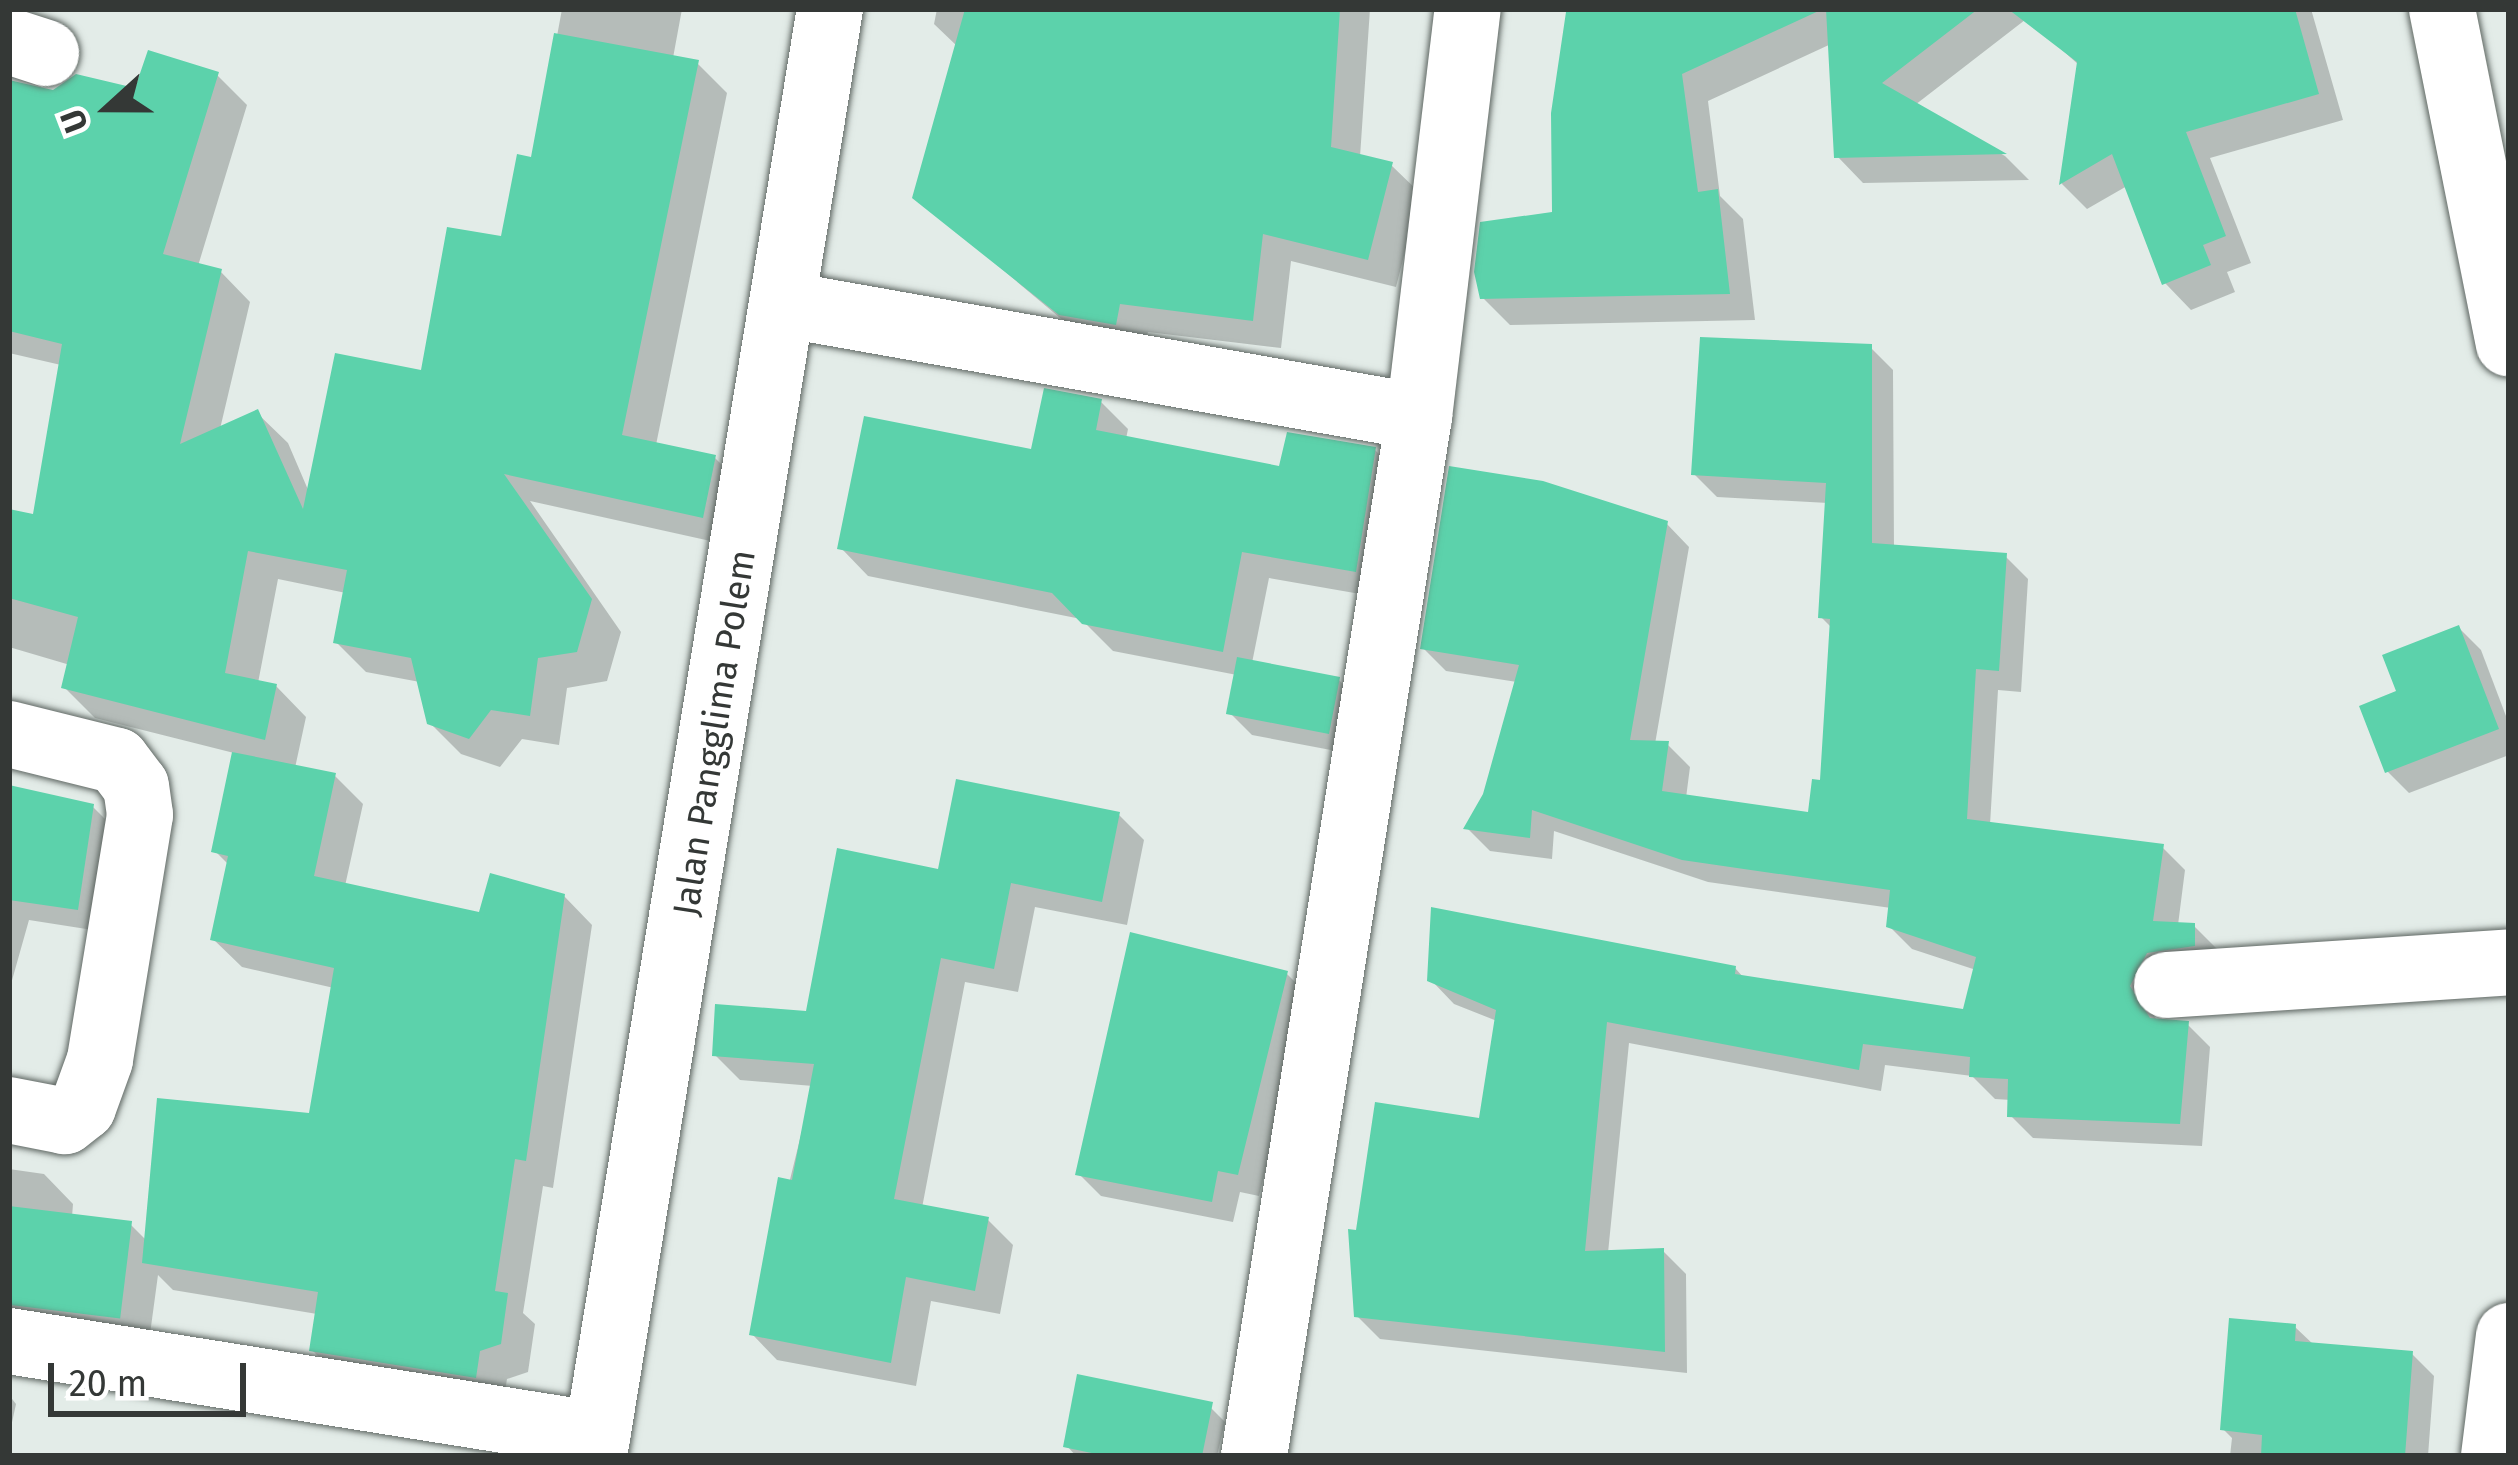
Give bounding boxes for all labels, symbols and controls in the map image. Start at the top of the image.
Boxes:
north arrow [48,48,168,168]
text: U [52,104,97,138]
street label: Jalan Pangglima Polem [665,547,765,919]
scale bar [54,1339,252,1413]
text: 20 m [69,1362,147,1406]

